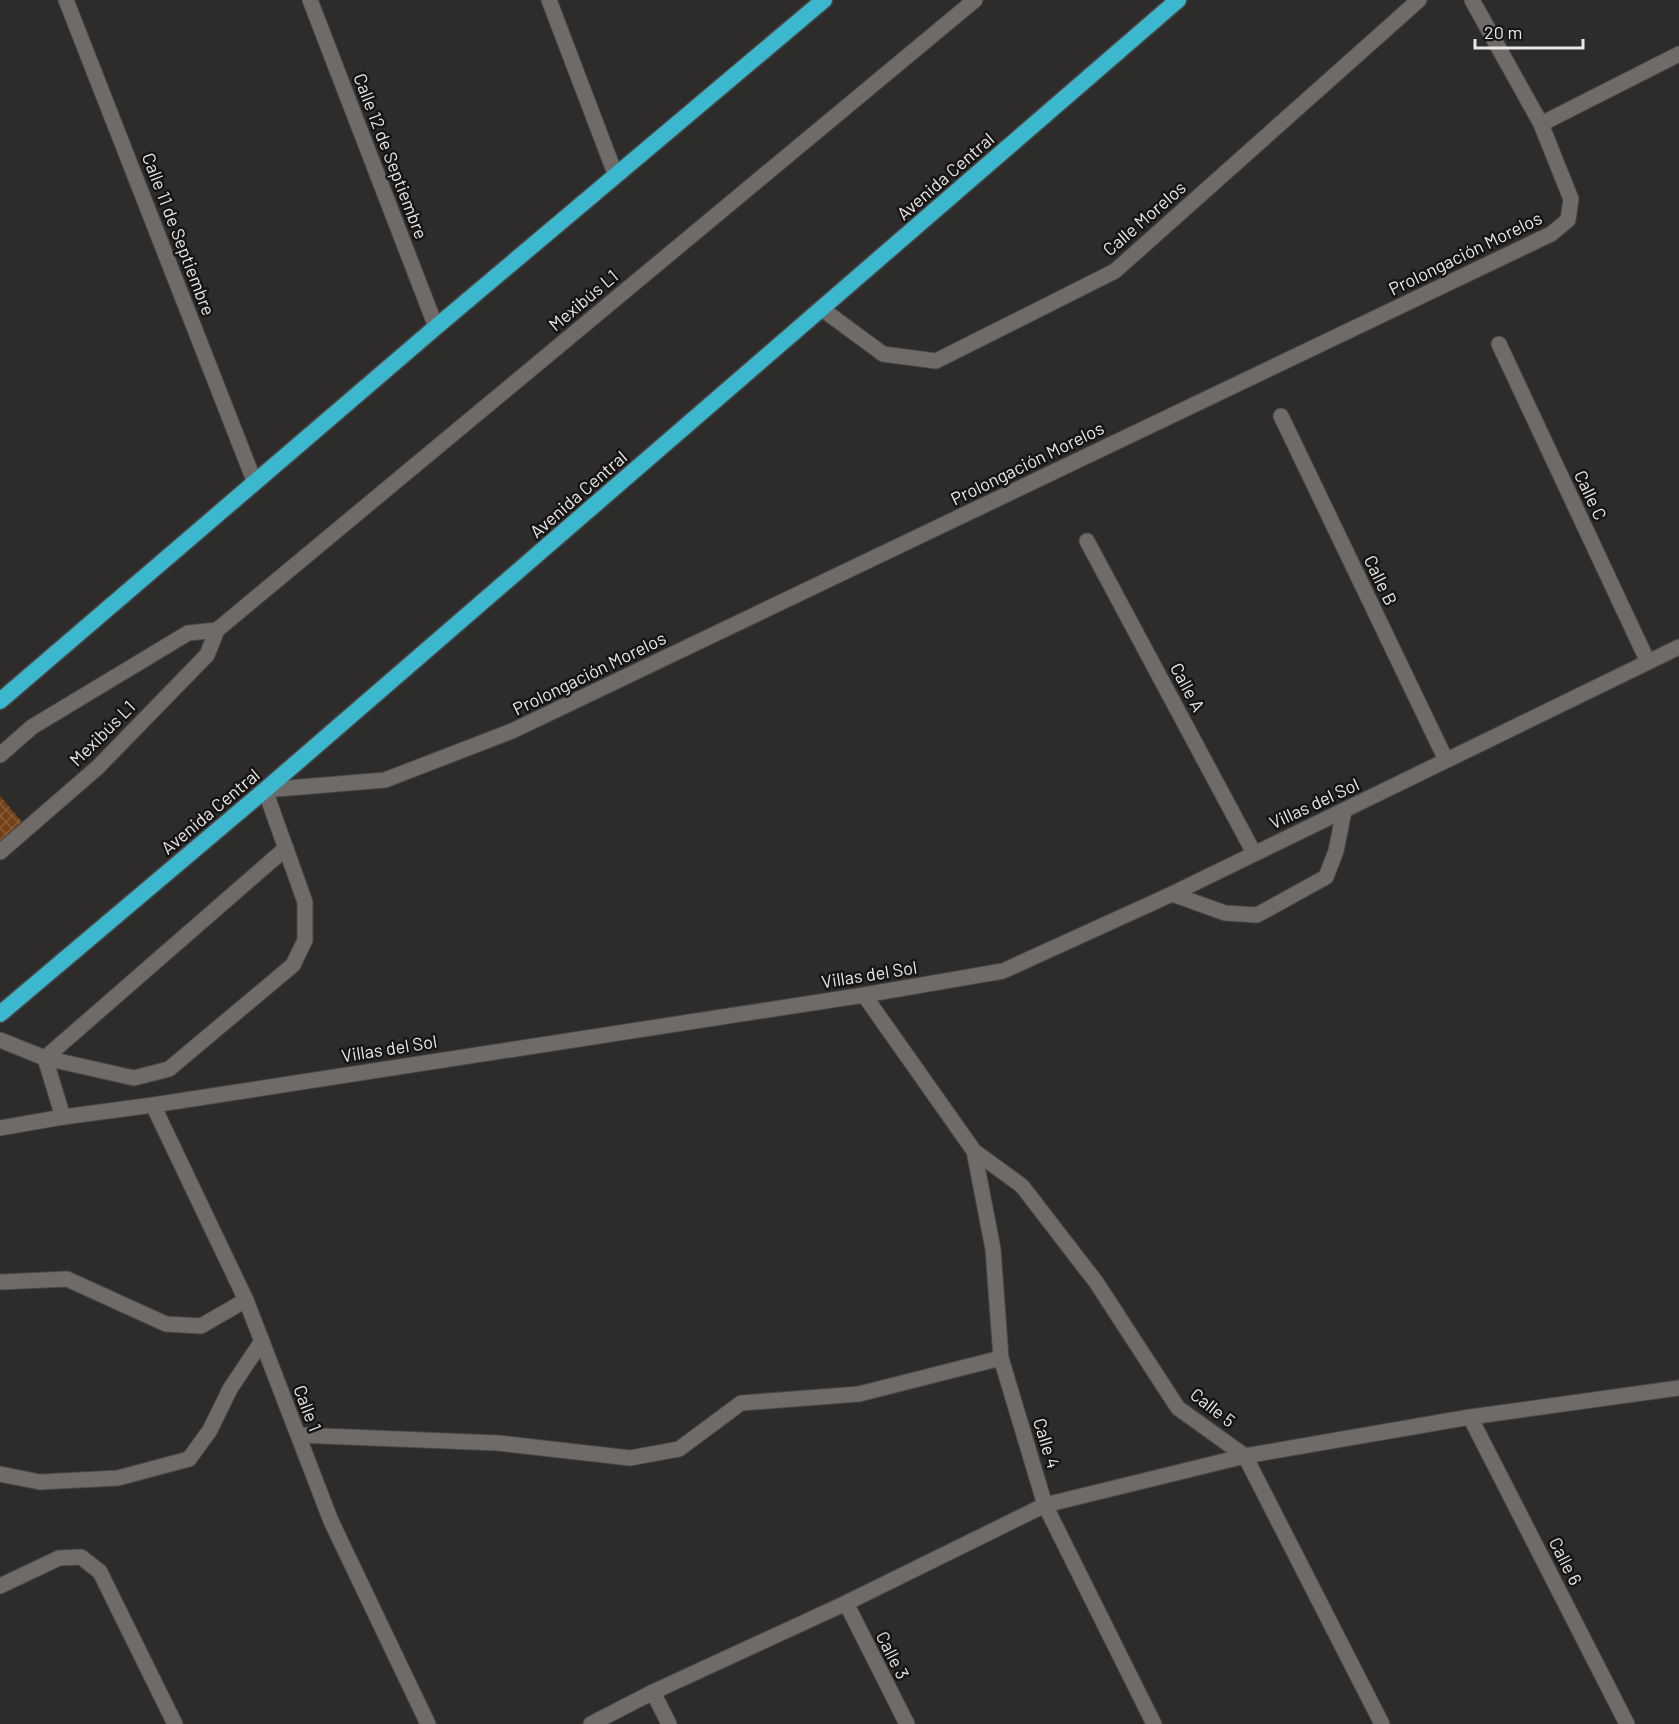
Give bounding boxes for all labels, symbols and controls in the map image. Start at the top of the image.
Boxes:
scale bar [1475,12,1583,50]
text: 20 m [1484,21,1522,43]
street label: Calle 12 de Septiembre [349,70,433,242]
street label: Avenida Central [892,128,998,224]
street label: Calle 11 de Septiembre [138,150,220,318]
street label: Calle Morelos [1098,176,1190,260]
street label: Prolongación Morelos [1385,206,1545,300]
street label: Mexibús L1 [544,265,622,335]
street label: Prolongación Morelos [947,416,1107,510]
street label: Avenida Central [525,446,631,542]
street label: Calle C [1570,467,1612,523]
street label: Calle B [1360,551,1402,609]
street label: Prolongación Morelos [509,626,669,720]
street label: Calle A [1166,659,1210,715]
street label: Mexibús L1 [65,696,139,770]
street label: Avenida Central [156,763,264,859]
street label: Villas del Sol [1266,773,1362,833]
street label: Villas del Sol [820,956,918,992]
street label: Villas del Sol [340,1030,438,1066]
street label: Calle 1 [289,1382,327,1434]
street label: Calle 5 [1186,1383,1240,1431]
street label: Calle 4 [1029,1415,1065,1471]
street label: Calle 6 [1545,1533,1587,1589]
street label: Calle 3 [872,1627,914,1683]

